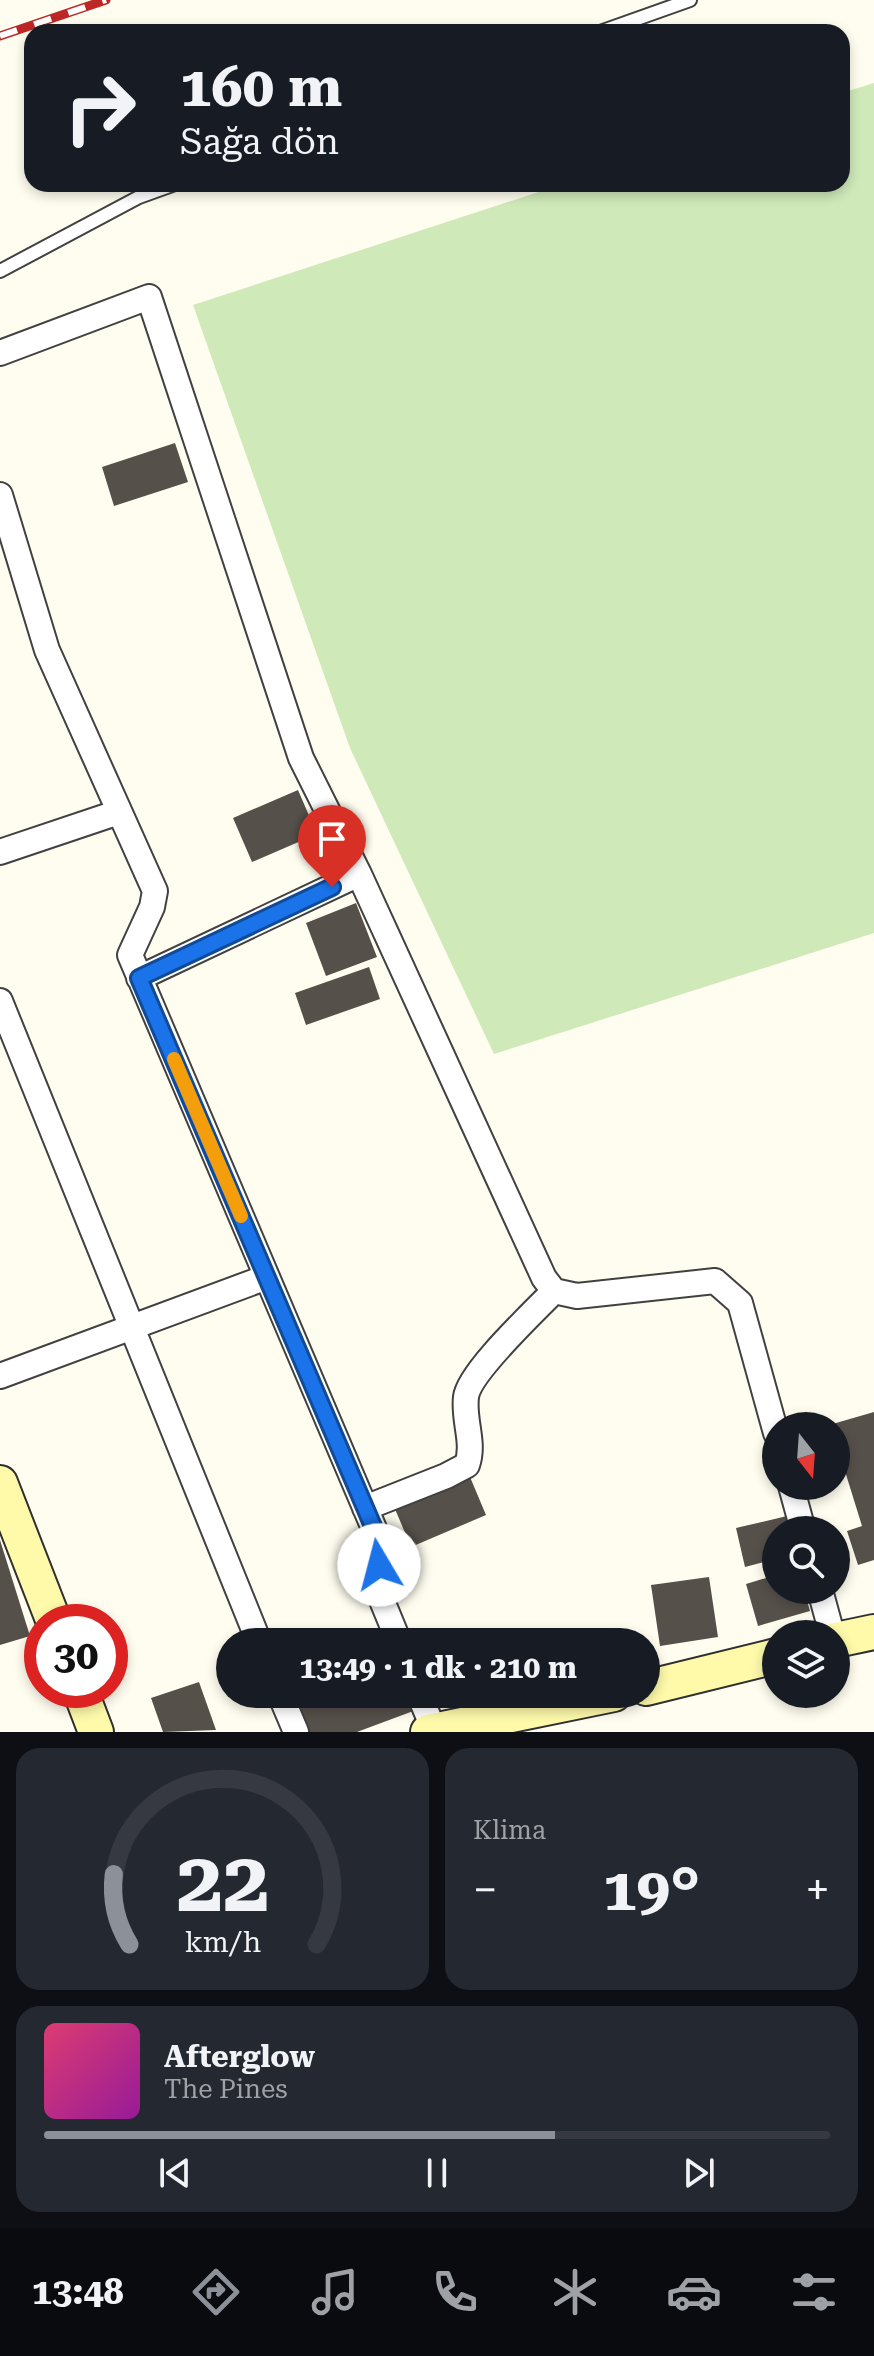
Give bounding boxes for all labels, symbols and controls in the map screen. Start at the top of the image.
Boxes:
text: 160 m [180,54,342,120]
icon: right [48,56,152,160]
text: Sağa dön [180,121,339,163]
pin [298,805,366,887]
icon: arrive [310,817,354,861]
north arrow [762,1412,850,1500]
map controls [762,1412,850,1708]
button: search [762,1516,850,1604]
position arrow [337,1523,421,1607]
speed limit sign: 30 [24,1604,128,1708]
button: layers [762,1620,850,1708]
text: 13:49 · 1 dk · 210 m [299,1650,577,1685]
text: Klima [473,1815,546,1845]
text: 22 [176,1834,269,1931]
text: 19° [603,1854,700,1925]
text: − [473,1864,498,1916]
text: + [805,1864,830,1916]
text: km/h [184,1925,261,1959]
text: Afterglow [164,2039,315,2074]
text: The Pines [164,2074,288,2104]
icon: previous [153,2151,197,2195]
icon: pause [415,2151,459,2195]
icon: next [677,2151,721,2195]
icon: directions [188,2264,244,2320]
icon: music [307,2264,363,2320]
icon: phone [427,2264,483,2320]
icon: climate [547,2264,603,2320]
icon: car [666,2264,722,2320]
icon: filters [786,2264,842,2320]
text: 13:48 [32,2271,124,2313]

